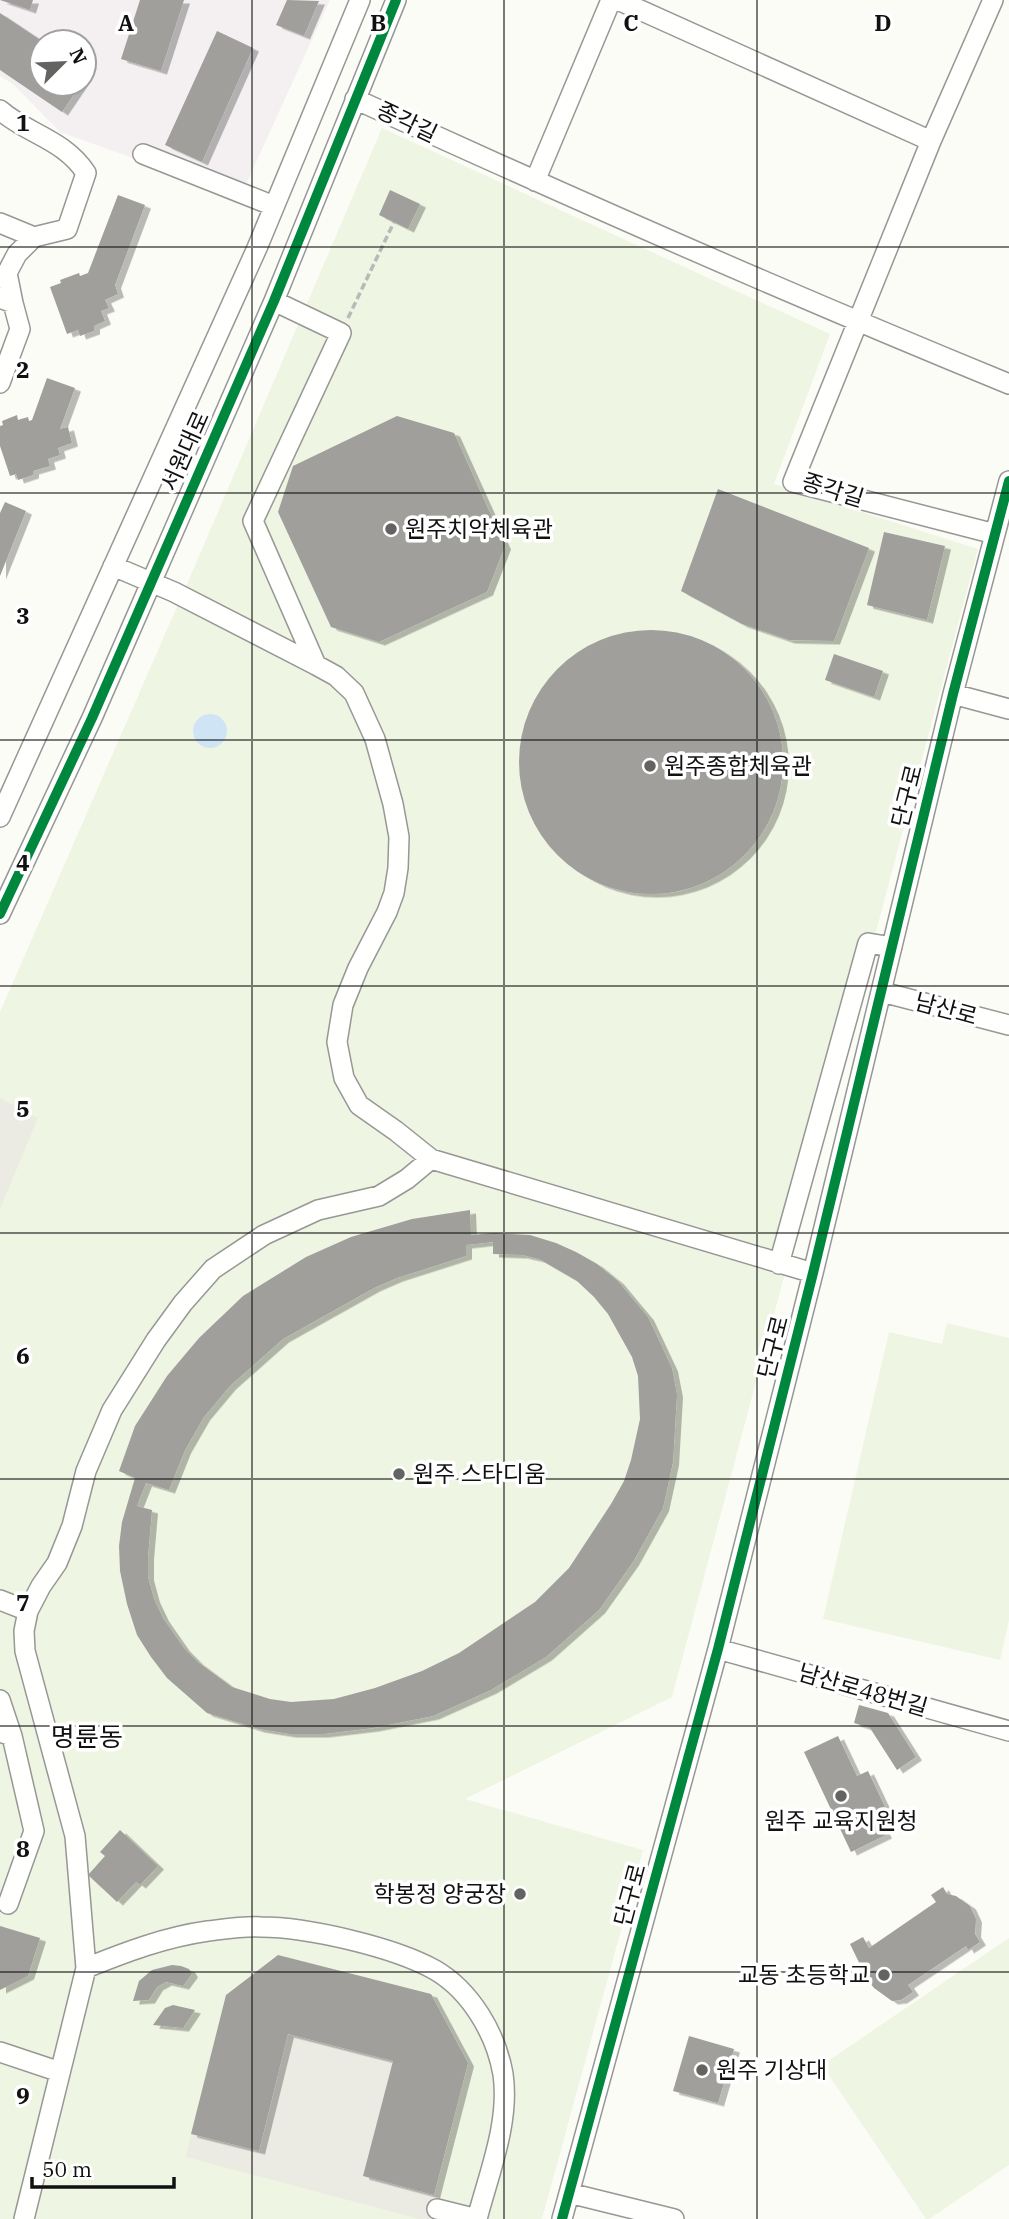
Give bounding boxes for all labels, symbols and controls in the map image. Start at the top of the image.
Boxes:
text: A [118,7,134,37]
text: B [370,7,386,37]
text: C [623,7,639,37]
text: D [874,7,892,37]
north arrow [28,28,98,98]
text: N [65,44,93,68]
street label: 종각길 [372,94,443,148]
text: 1 [16,107,30,137]
text: 2 [16,354,30,384]
street label: 서원대로 [153,406,215,495]
street label: 종각길 [799,465,868,513]
place label: 원주치악체육관 [405,513,553,543]
marker: 원주치악체육관 [383,521,399,537]
text: 3 [16,600,30,630]
place label: 원주종합체육관 [664,750,812,780]
marker: 원주종합체육관 [642,758,658,774]
street label: 단구로 [884,761,928,830]
text: 4 [16,847,30,877]
street label: 남산로 [912,985,981,1031]
text: 5 [16,1093,30,1123]
street label: 단구로 [750,1312,794,1381]
text: 6 [16,1340,30,1370]
place label: 원주 스타디움 [413,1458,545,1488]
marker: 원주 스타디움 [391,1466,407,1482]
text: 7 [16,1587,30,1617]
street label: 남산로48번길 [795,1656,932,1722]
district label: 명륜동 [51,1719,123,1753]
marker: 원주 교육지원청 [833,1788,849,1804]
place label: 원주 교육지원청 [764,1805,918,1835]
text: 8 [16,1833,30,1863]
street label: 단구로 [606,1860,652,1929]
place label: 학봉정 양궁장 [374,1878,506,1908]
marker: 학봉정 양궁장 [512,1886,528,1902]
place label: 교동 초등학교 [738,1959,870,1989]
marker: 교동 초등학교 [876,1967,892,1983]
place label: 원주 기상대 [716,2054,827,2084]
marker: 원주 기상대 [694,2062,710,2078]
text: 9 [16,2080,30,2110]
scale bar [32,2146,173,2190]
text: 50 m [42,2155,92,2183]

